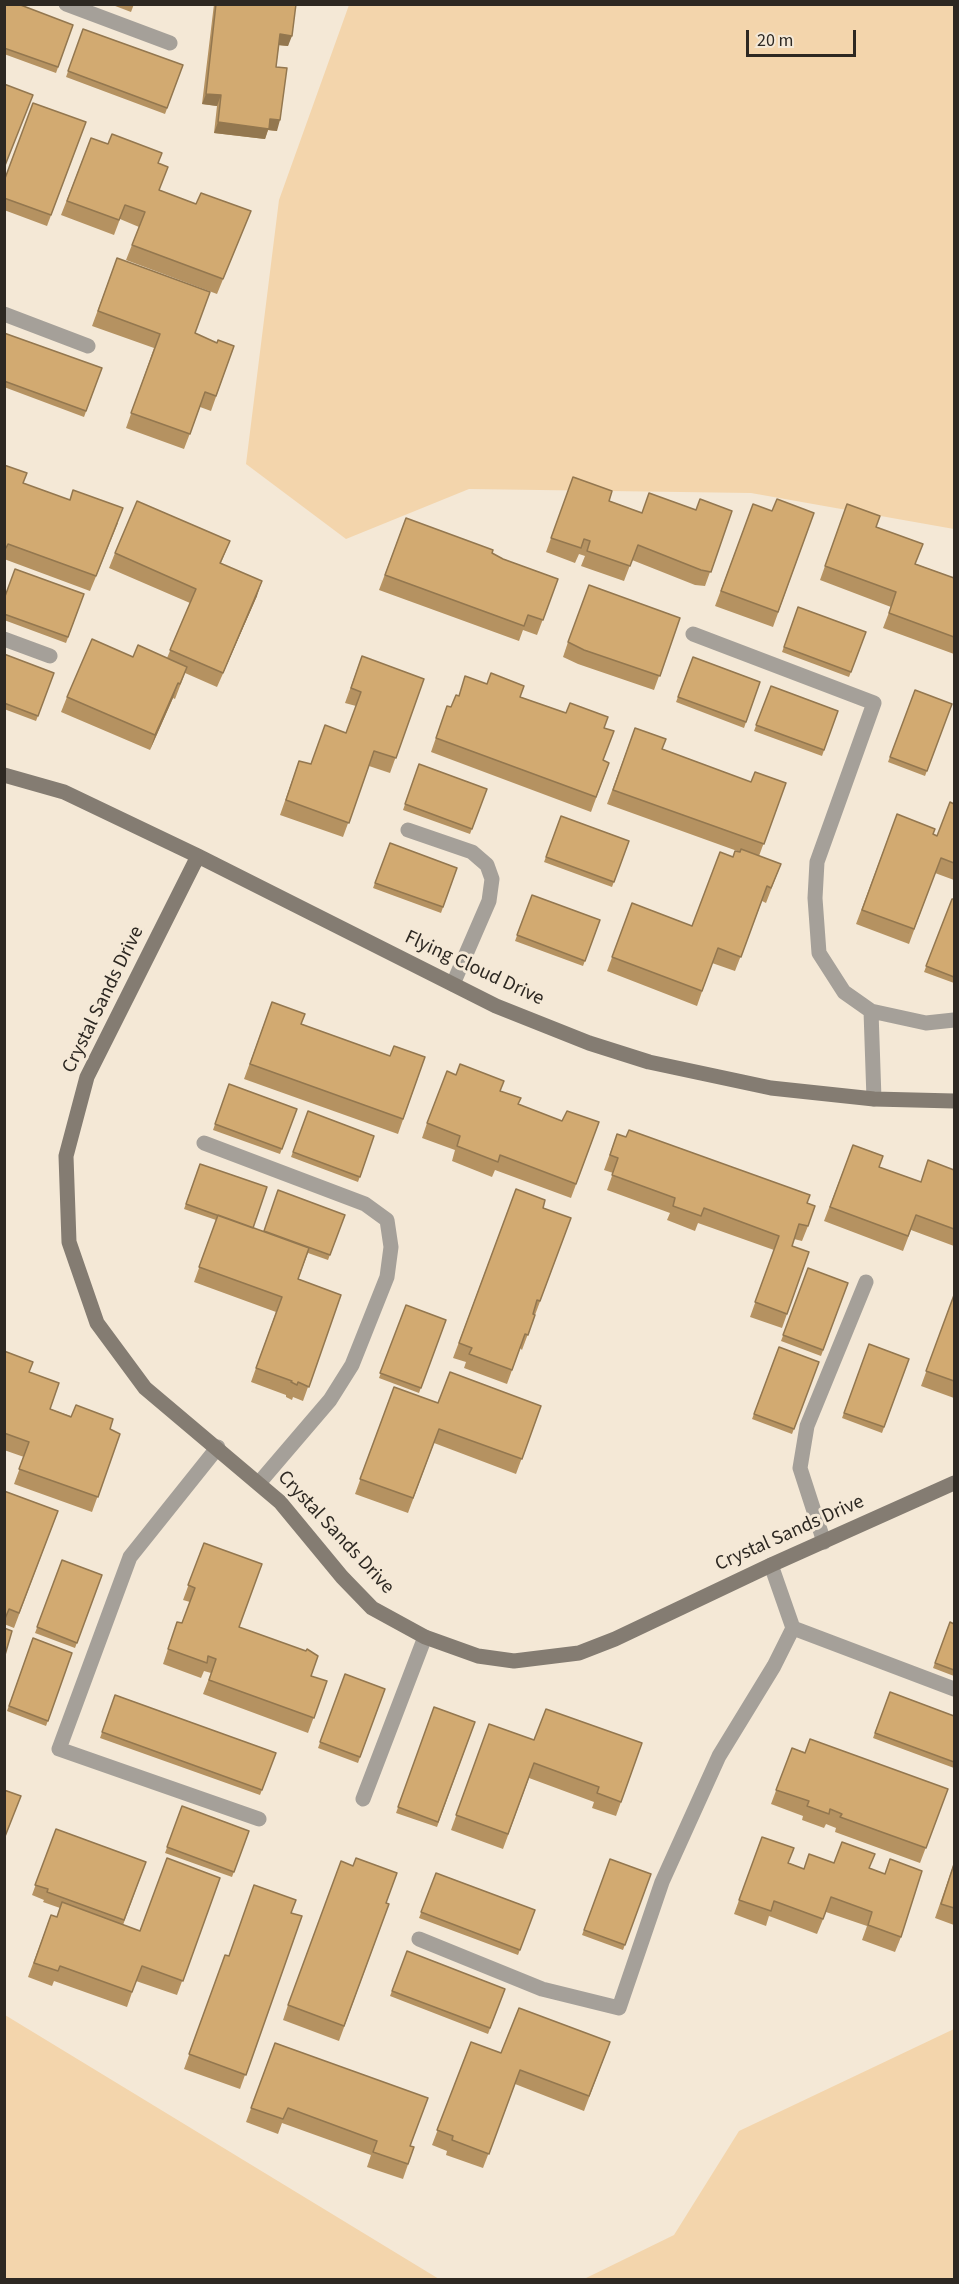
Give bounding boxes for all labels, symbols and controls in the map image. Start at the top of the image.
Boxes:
scale bar [749,18,858,56]
text: 20 m [757,28,793,53]
street label: Crystal Sands Drive [58,923,150,1077]
street label: Flying Cloud Drive [401,926,547,1012]
street label: Crystal Sands Drive [272,1466,398,1600]
street label: Crystal Sands Drive [712,1490,868,1578]

